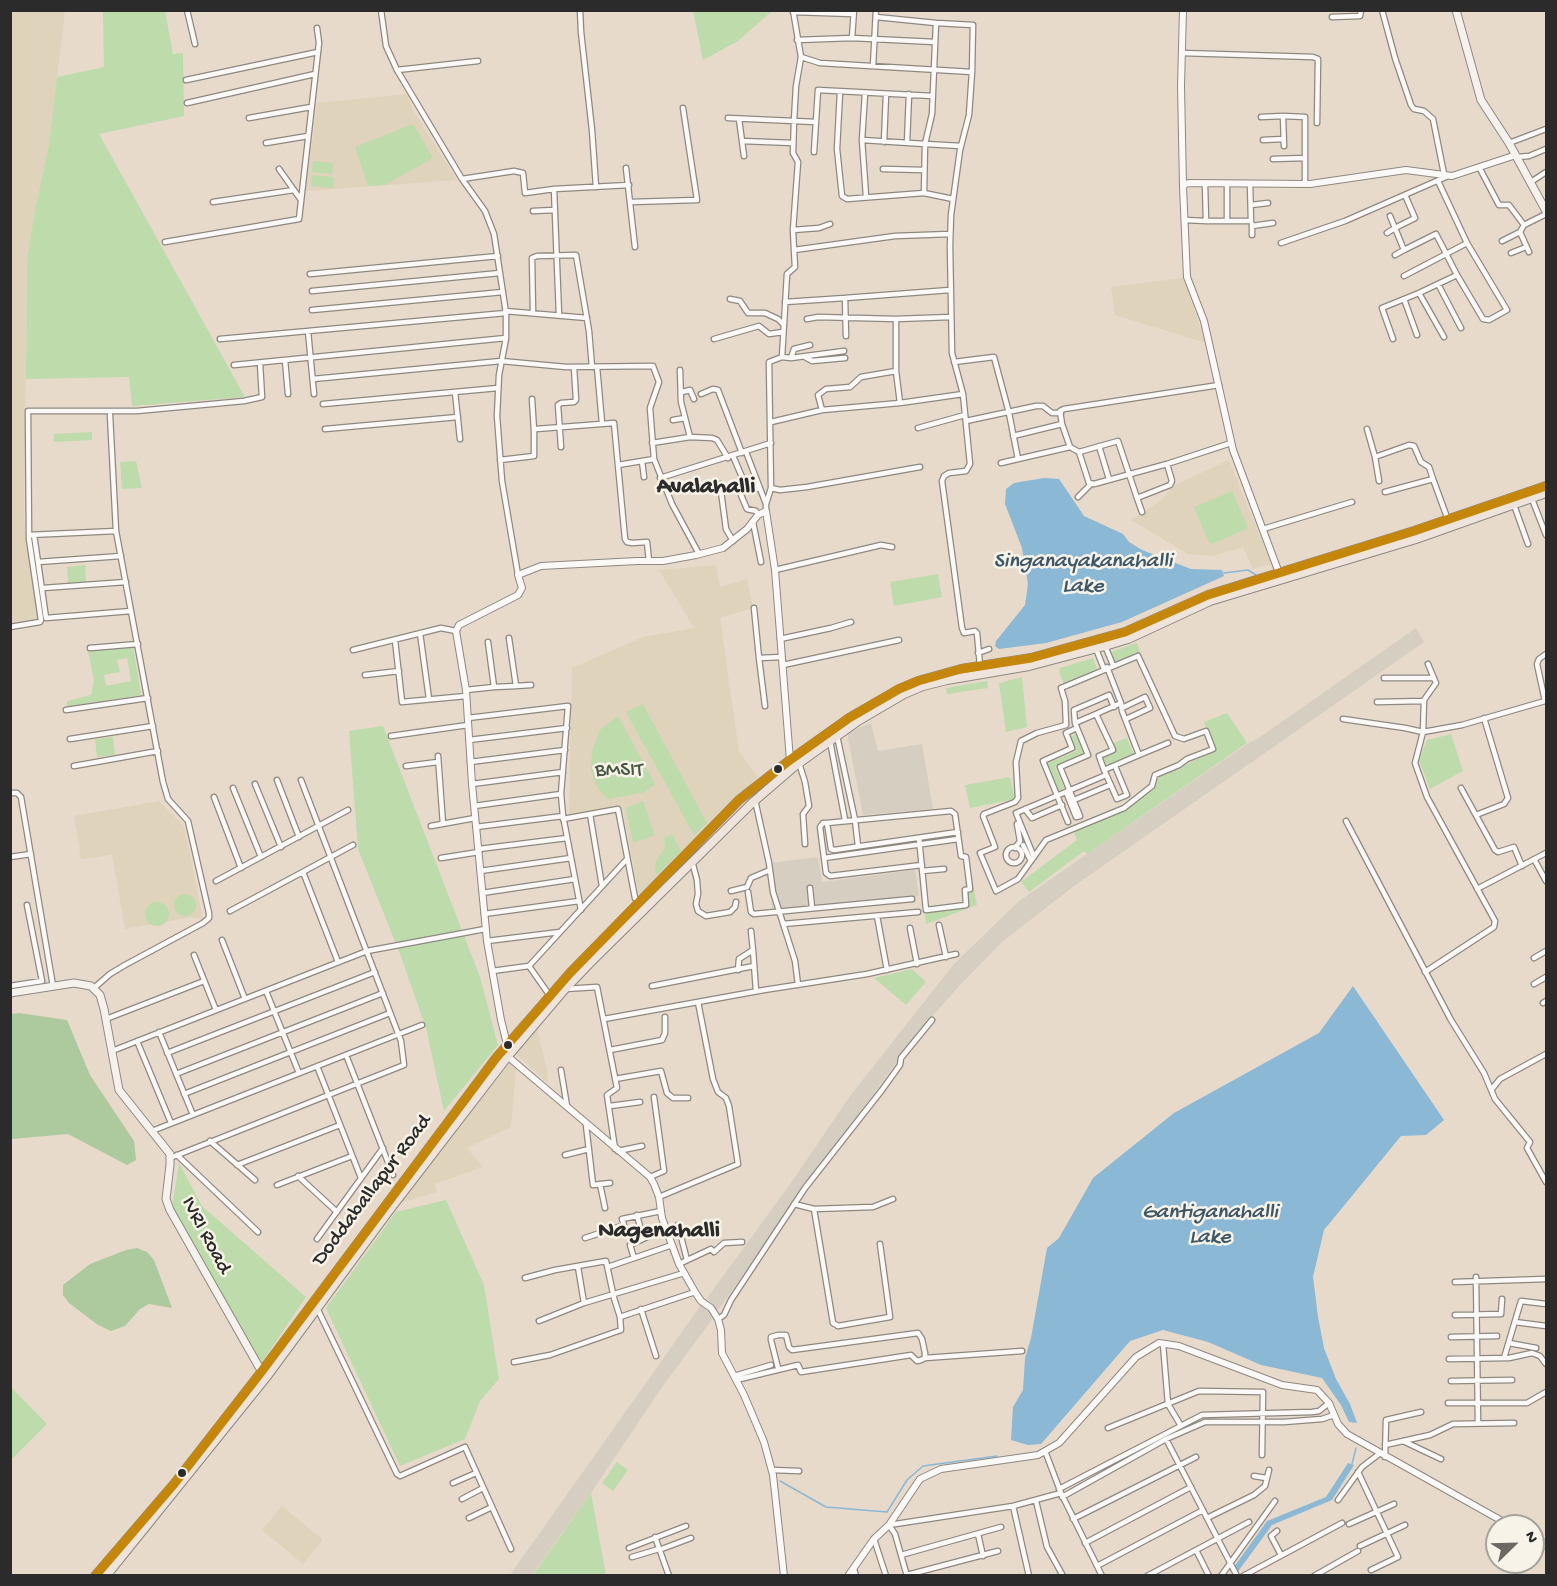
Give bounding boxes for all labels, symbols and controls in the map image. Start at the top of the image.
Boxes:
district label: Avalahalli [657,474,755,502]
water label: Singanayakanahalli Lake [993,550,1173,602]
park label: BMSIT [595,759,643,785]
unlabelled marker [772,763,784,775]
unlabelled marker [502,1039,514,1051]
street label: Doddaballapur Road [308,1110,438,1272]
street label: IVRI Road [174,1193,236,1279]
water label: Gantiganahalli Lake [1142,1201,1278,1252]
district label: Nagenahalli [598,1218,720,1246]
unlabelled marker [176,1467,188,1479]
north arrow [1485,1514,1545,1574]
text: N [1519,1529,1541,1546]

